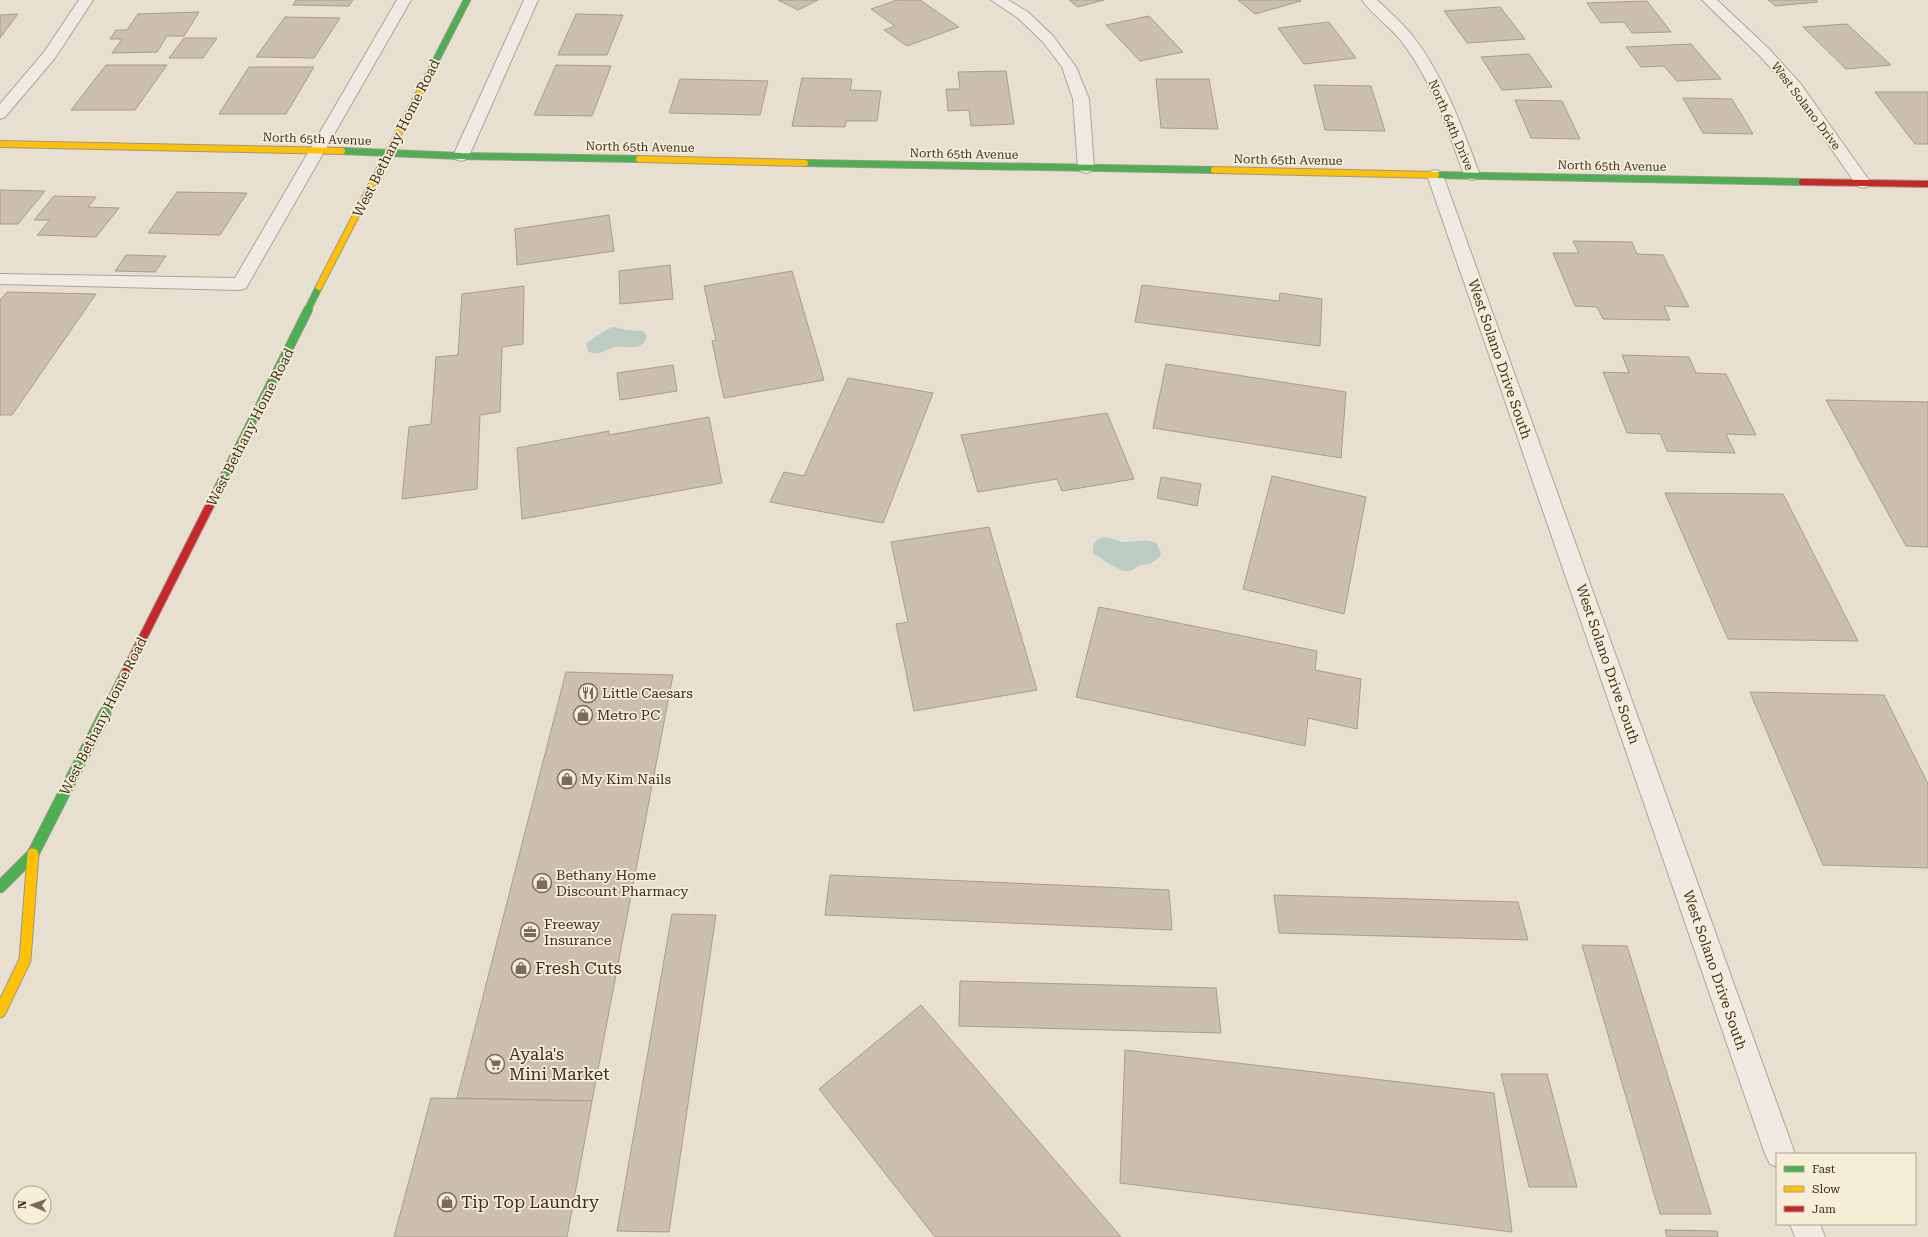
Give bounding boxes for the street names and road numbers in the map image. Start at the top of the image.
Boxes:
street label: West Bethany Home Road [349,56,443,220]
street label: West Solano Drive [1768,59,1844,153]
street label: North 64th Drive [1426,77,1477,173]
street label: North 65th Avenue [262,130,372,148]
street label: North 65th Avenue [585,139,695,155]
street label: North 65th Avenue [909,146,1019,162]
street label: North 65th Avenue [1233,152,1343,168]
street label: North 65th Avenue [1557,158,1667,174]
street label: West Solano Drive South [1465,277,1535,441]
street label: West Bethany Home Road [203,345,297,509]
street label: West Solano Drive South [1573,582,1643,746]
street label: West Bethany Home Road [56,634,150,798]
street label: West Solano Drive South [1680,888,1750,1052]

